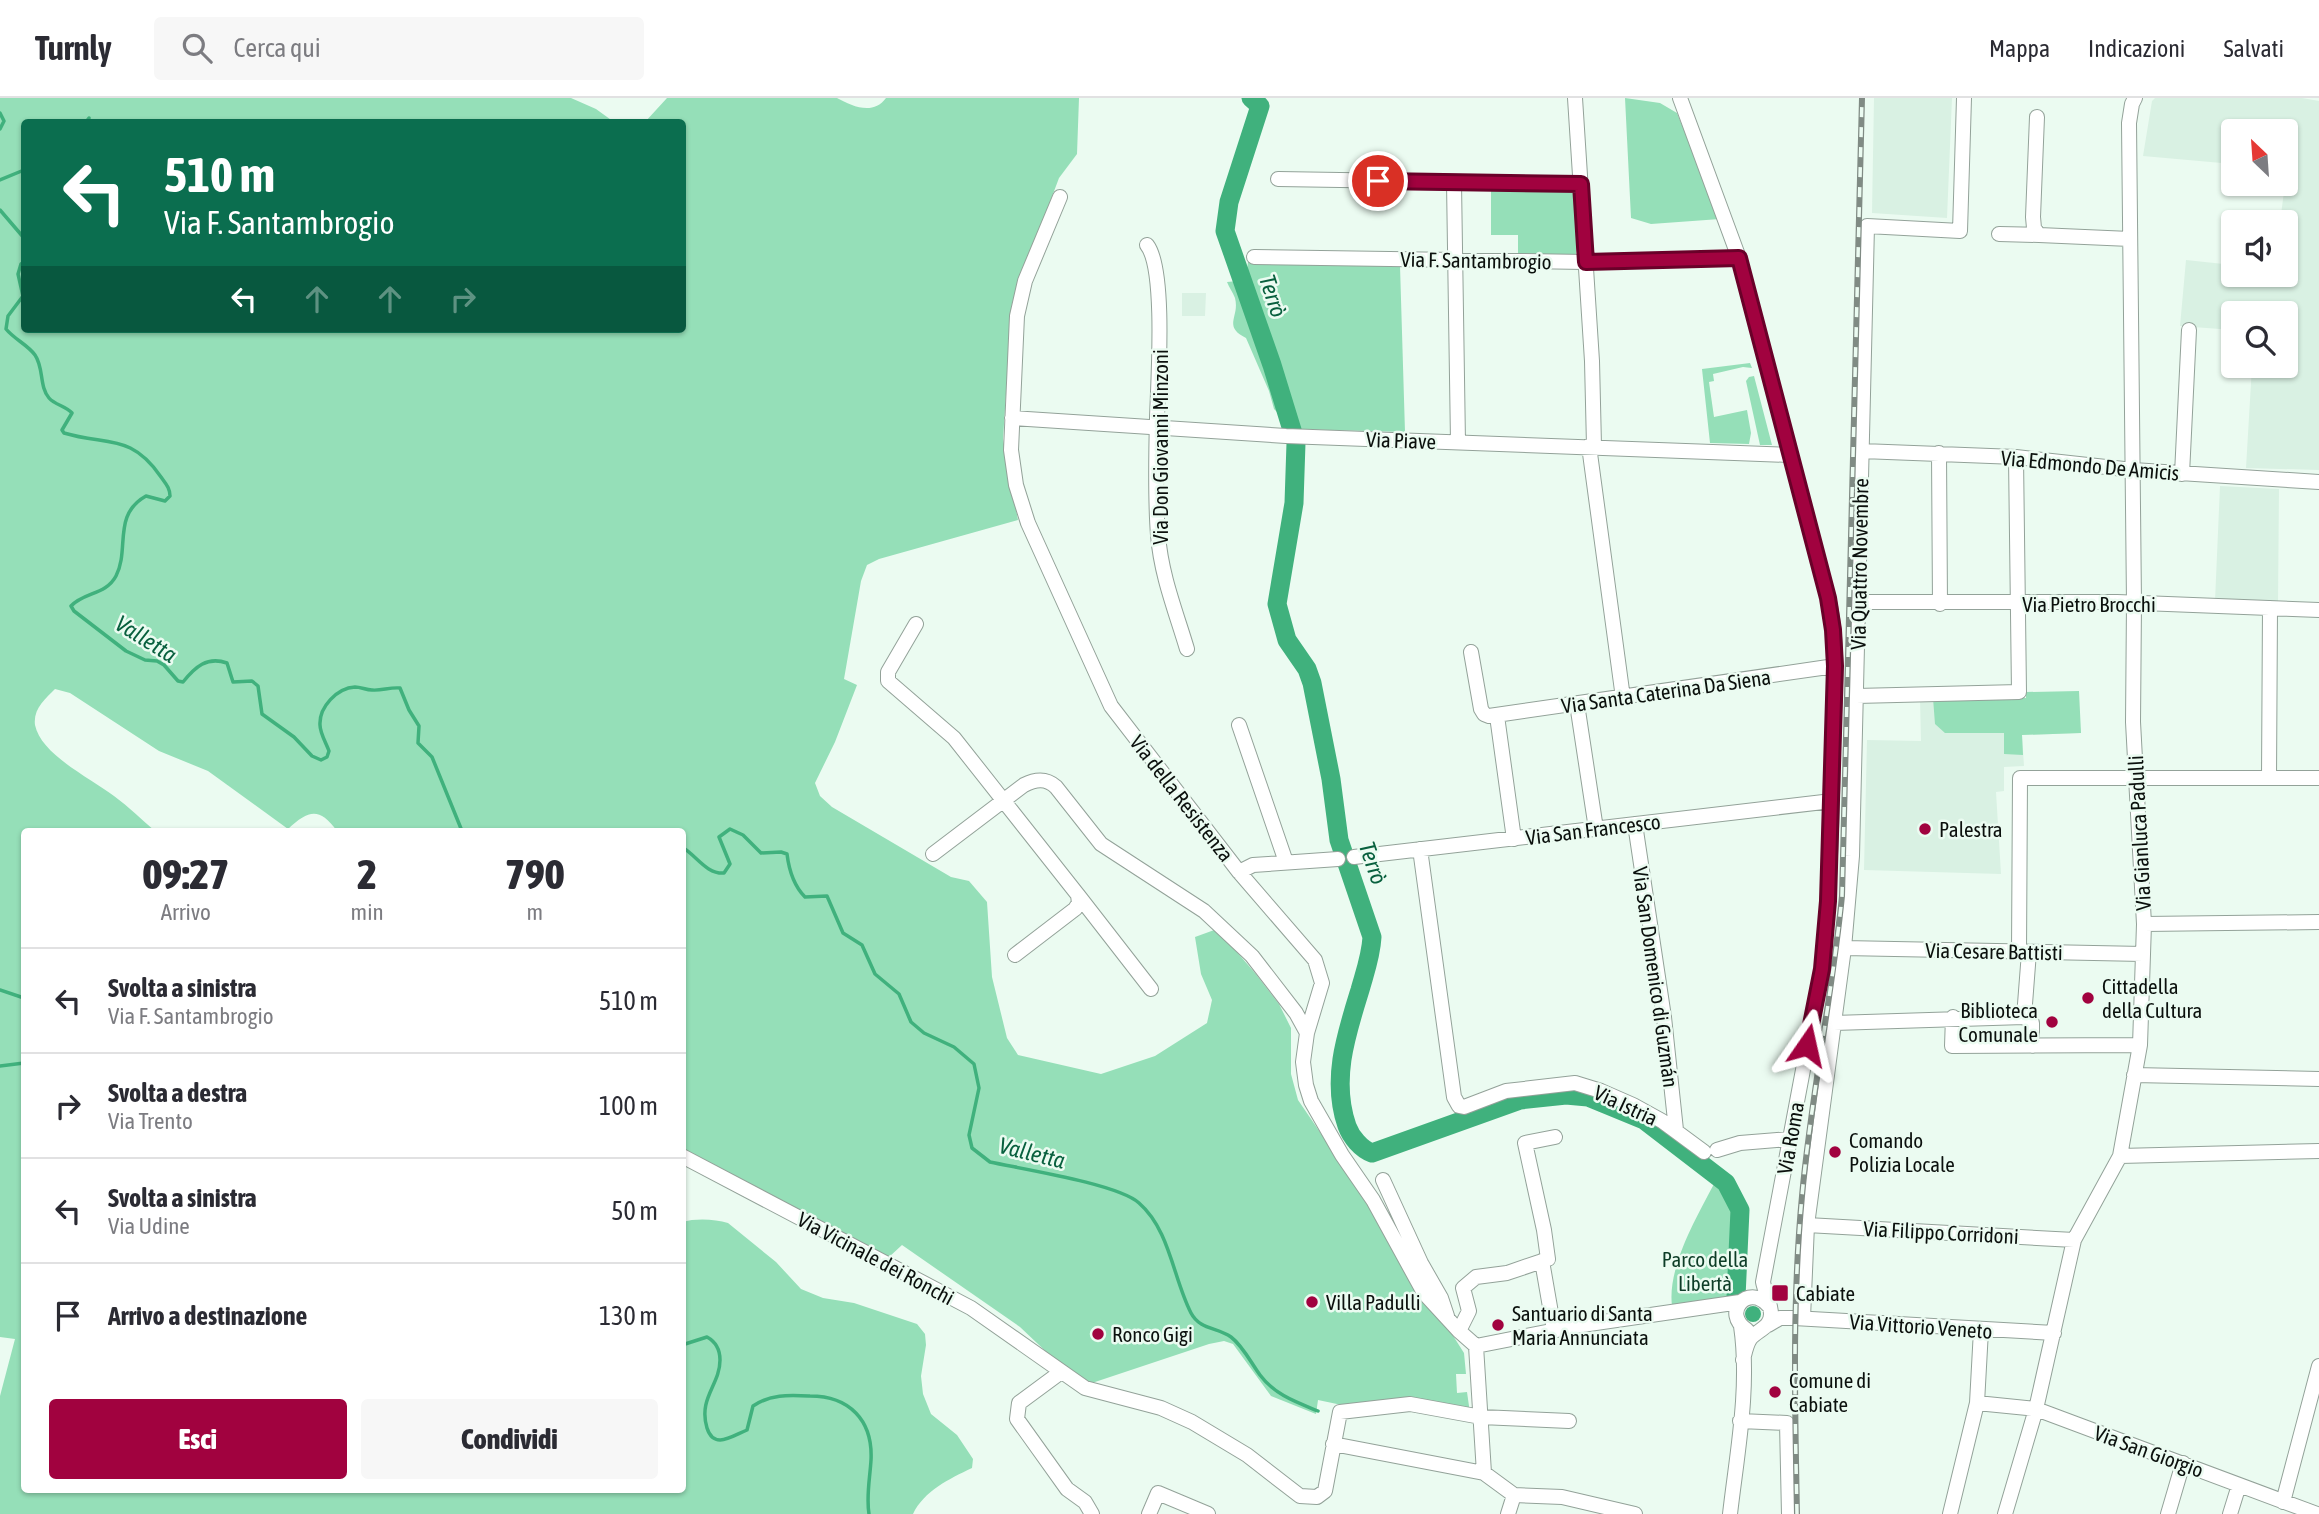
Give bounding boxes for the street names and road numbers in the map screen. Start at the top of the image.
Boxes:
street label: Via F. Santambrogio [1400,247,1552,273]
street label: Via Don Giovanni Minzoni [1148,349,1172,545]
street label: Via Piave [1366,427,1436,453]
street label: Via Edmondo De Amicis [2000,445,2180,485]
street label: Via Quattro Novembre [1846,478,1872,650]
street label: Via Pietro Brocchi [2022,592,2156,616]
street label: Via Santa Caterina Da Siena [1560,664,1772,718]
street label: Via della Resistenza [1125,730,1239,866]
street label: Via Gianluca Padulli [2123,755,2155,911]
street label: Via San Francesco [1524,809,1662,849]
street label: Via San Domenico di Guzmán [1629,865,1683,1089]
street label: Via Cesare Battisti [1925,938,2063,964]
street label: Via Istria [1590,1080,1662,1130]
street label: Via Roma [1772,1100,1808,1176]
street label: Via Vicinale dei Ronchi [794,1207,958,1309]
street label: Via Filippo Corridoni [1863,1216,2019,1248]
street label: Via Vittorio Veneto [1849,1309,1993,1343]
street label: Via San Giorgio [2091,1420,2207,1482]

